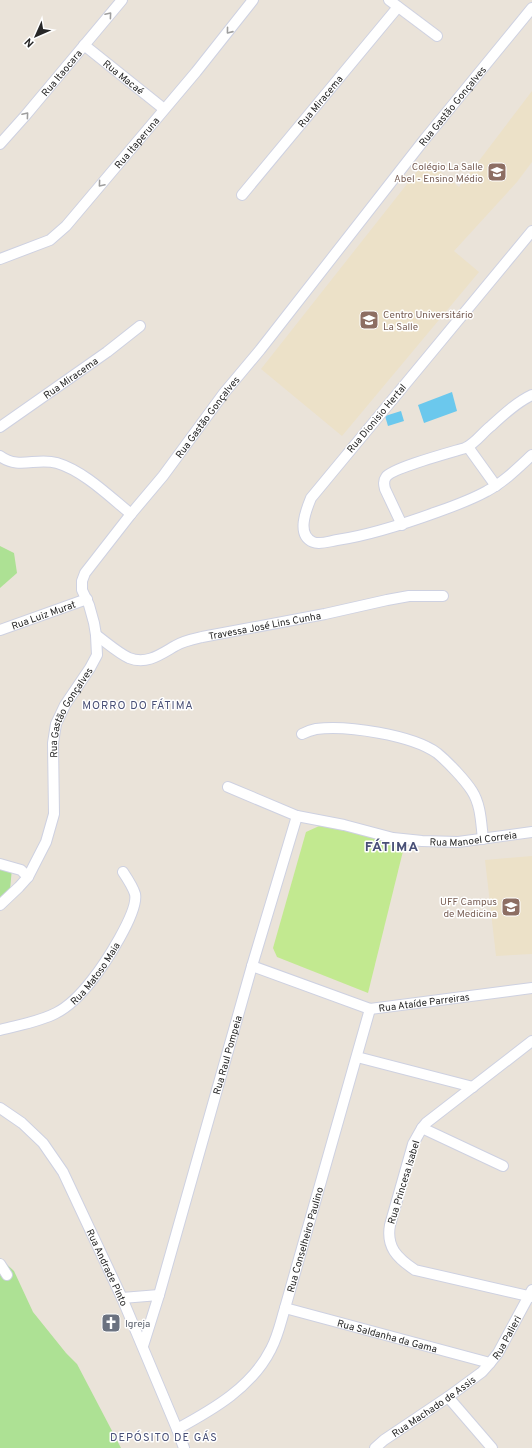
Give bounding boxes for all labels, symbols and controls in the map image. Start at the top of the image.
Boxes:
one-way arrow [105,13,112,20]
north arrow [16,16,56,56]
one-way arrow [227,26,234,33]
text: N [22,35,37,50]
street label: Rua Itaocara [39,48,86,100]
street label: Rua Macaé [100,58,146,98]
street label: Rua Gastão Gonçalves [417,64,490,149]
street label: Rua Miracema [296,73,346,131]
one-way arrow [21,113,28,120]
street label: Rua Itaperuna [112,115,163,172]
place label: Colégio La Salle Abel - Ensino Médio [394,161,483,186]
school or university icon: Colégio La Salle Abel - Ensino Médio [486,161,508,183]
one-way arrow [99,180,106,187]
school or university icon: Centro Universitário La Salle [358,309,380,331]
place label: Centro Universitário La Salle [383,309,473,334]
street label: Rua Miracema [41,355,101,403]
street label: Rua Gastão Gonçalves [173,374,244,461]
street label: Rua Dionisio Hertal [344,382,410,456]
street label: Rua Luiz Murat [10,598,78,633]
street label: Travessa José Lins Cunha [207,610,322,644]
street label: Rua Gastão Gonçalves [48,665,97,758]
district label: MORRO DO FÁTIMA [82,698,194,713]
street label: Rua Manoel Correia [429,829,518,850]
district label: FÁTIMA [365,838,419,856]
place label: UFF Campus de Medicina [440,896,497,921]
school or university icon: UFF Campus de Medicina [500,896,522,918]
street label: Rua Matoso Maia [68,940,124,1008]
street label: Rua Ataíde Parreiras [378,991,471,1016]
street label: Rua Raul Pompeia [211,1014,246,1096]
street label: Rua Princesa Isabel [385,1139,423,1226]
street label: Rua Conselheiro Paulino [285,1185,327,1294]
street label: Rua Andrade Pinto [83,1227,130,1309]
church icon: Igreja [100,1312,122,1334]
street label: Rua Palieri [490,1314,525,1363]
street label: Rua Saldanha da Gama [336,1317,438,1357]
place label: Igreja [125,1318,150,1331]
street label: Rua Machado de Assis [390,1374,479,1441]
district label: DEPÓSITO DE GÁS [110,1430,218,1445]

